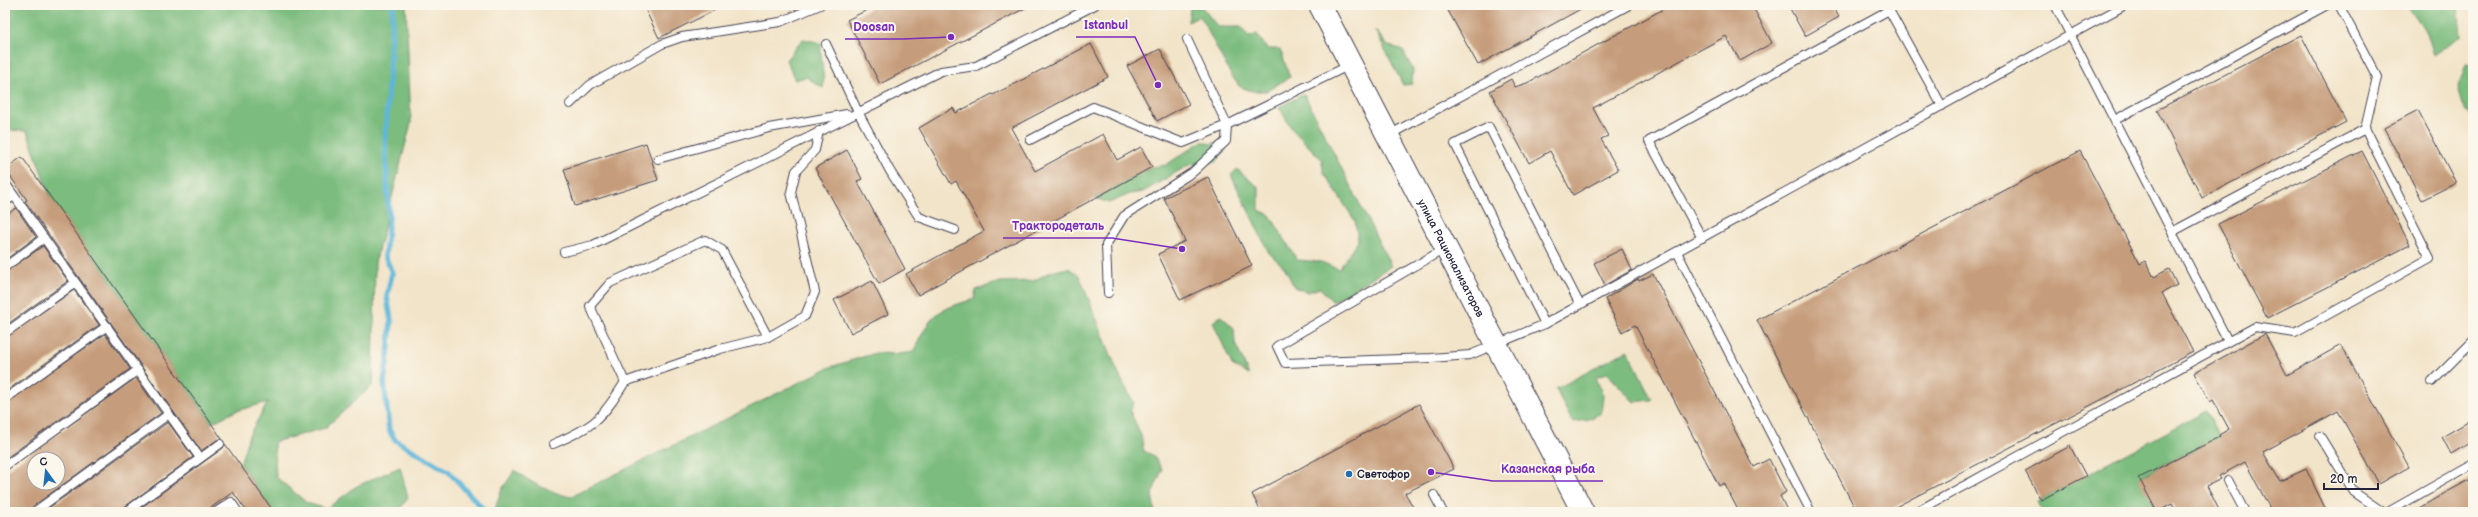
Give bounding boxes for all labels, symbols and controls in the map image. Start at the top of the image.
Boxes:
callout: Istanbul [1076,13,1135,37]
callout: Doosan [845,15,903,39]
text: Istanbul [1084,18,1128,33]
text: Doosan [853,20,895,35]
street label: улица Рационализаторов [1415,197,1487,319]
callout: Трактородеталь [1003,214,1112,238]
text: Трактородеталь [1012,219,1105,234]
north arrow [26,451,66,491]
text: С [38,454,49,469]
callout: Казанская рыба [1493,457,1603,481]
text: Казанская рыба [1501,462,1596,477]
scale bar [2324,465,2378,491]
place label: Светофор [1357,468,1410,481]
marker: Светофор [1344,469,1354,479]
text: 20 m [2330,472,2357,487]

